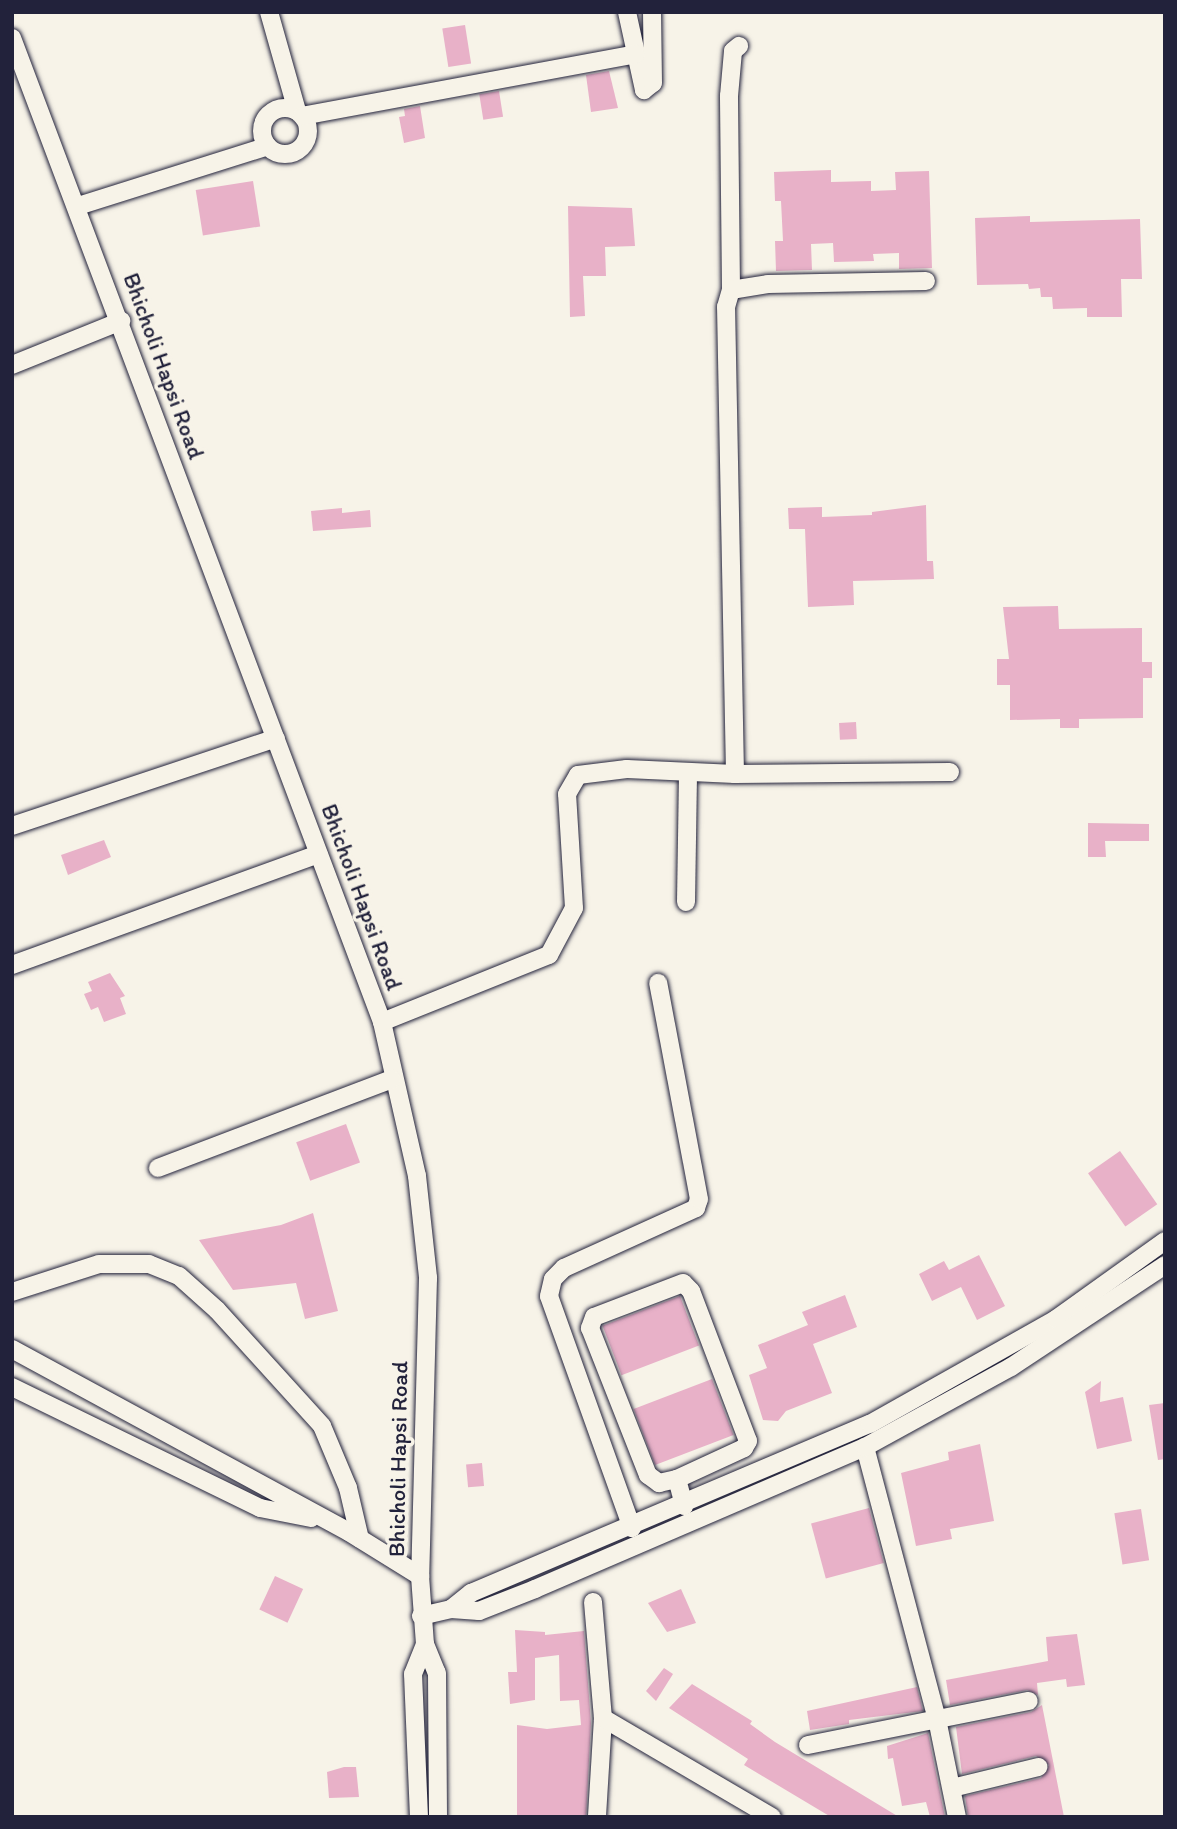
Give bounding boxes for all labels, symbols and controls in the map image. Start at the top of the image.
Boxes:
street label: Bhicholi Hapsi Road [118,269,210,463]
street label: Bhicholi Hapsi Road [316,800,408,994]
street label: Bhicholi Hapsi Road [382,1361,414,1557]

